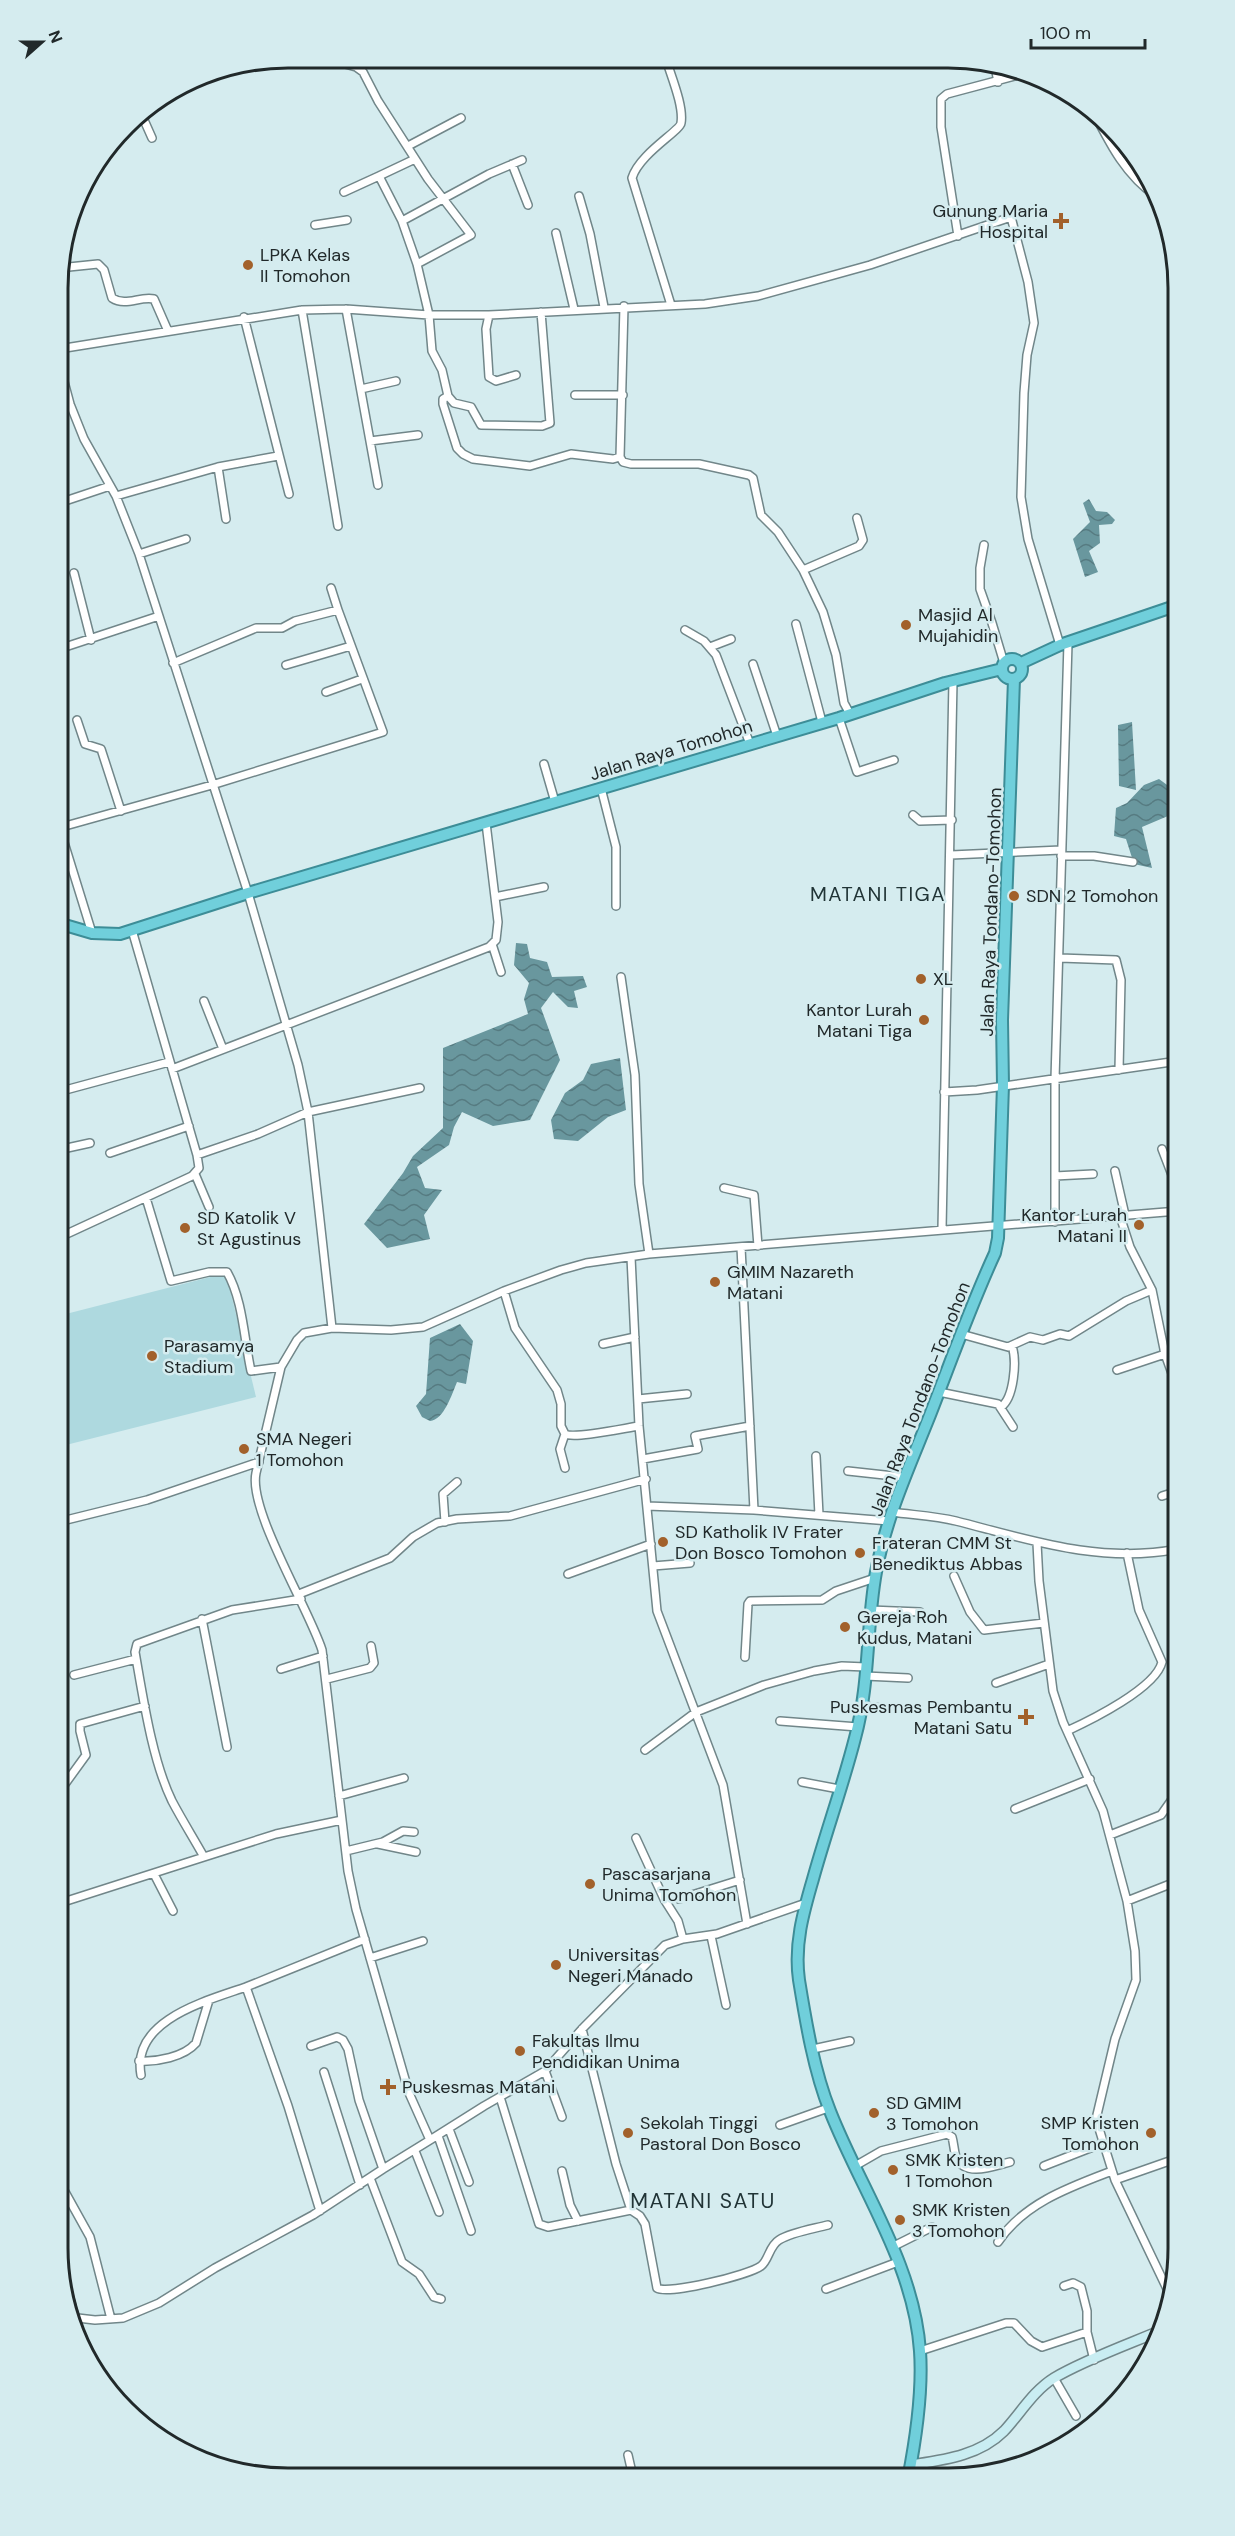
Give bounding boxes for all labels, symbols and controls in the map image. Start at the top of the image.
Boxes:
north arrow [12,12,72,72]
scale bar [1031,12,1145,50]
text: 100 m [1040,21,1091,45]
text: N [44,28,67,46]
place label: Gunung Maria Hospital [933,199,1048,244]
marker: Gunung Maria Hospital [1052,212,1070,230]
place label: LPKA Kelas II Tomohon [260,243,350,288]
marker: LPKA Kelas II Tomohon [241,258,255,272]
place label: Masjid Al Mujahidin [918,603,998,648]
marker: Masjid Al Mujahidin [899,618,913,632]
street label: Jalan Raya Tomohon [587,714,755,786]
street label: Jalan Raya Tondano-Tomohon [975,787,1007,1037]
district label: MATANI TIGA [810,881,946,907]
place label: SDN 2 Tomohon [1026,884,1158,908]
marker: SDN 2 Tomohon [1007,889,1021,903]
place label: XL [933,967,953,991]
marker: XL [914,972,928,986]
place label: Kantor Lurah Matani Tiga [806,998,912,1043]
marker: Kantor Lurah Matani Tiga [917,1013,931,1027]
place label: Kantor Lurah Matani II [1021,1203,1127,1248]
place label: SD Katolik V St Agustinus [197,1206,301,1251]
marker: Kantor Lurah Matani II [1132,1218,1146,1232]
marker: SD Katolik V St Agustinus [178,1221,192,1235]
place label: GMIM Nazareth Matani [727,1260,854,1305]
marker: GMIM Nazareth Matani [708,1275,722,1289]
street label: Jalan Raya Tondano-Tomohon [864,1278,976,1520]
place label: Parasamya Stadium [164,1334,254,1379]
marker: Parasamya Stadium [145,1349,159,1363]
place label: SMA Negeri 1 Tomohon [256,1427,352,1472]
marker: SMA Negeri 1 Tomohon [237,1442,251,1456]
place label: SD Katholik IV Frater Don Bosco Tomohon [675,1520,847,1565]
place label: Frateran CMM St Benediktus Abbas [872,1531,1023,1576]
marker: SD Katholik IV Frater Don Bosco Tomohon [656,1535,670,1549]
marker: Frateran CMM St Benediktus Abbas [853,1546,867,1560]
place label: Gereja Roh Kudus, Matani [857,1605,972,1650]
marker: Gereja Roh Kudus, Matani [838,1620,852,1634]
place label: Puskesmas Pembantu Matani Satu [830,1695,1012,1740]
marker: Puskesmas Pembantu Matani Satu [1017,1708,1035,1726]
place label: Pascasarjana Unima Tomohon [602,1862,736,1907]
marker: Pascasarjana Unima Tomohon [583,1877,597,1891]
place label: Universitas Negeri Manado [568,1943,693,1988]
marker: Universitas Negeri Manado [549,1958,563,1972]
place label: Fakultas Ilmu Pendidikan Unima [532,2029,680,2074]
marker: Fakultas Ilmu Pendidikan Unima [513,2044,527,2058]
place label: Puskesmas Matani [402,2075,555,2099]
marker: Puskesmas Matani [379,2078,397,2096]
place label: SD GMIM 3 Tomohon [886,2091,979,2136]
marker: SD GMIM 3 Tomohon [867,2106,881,2120]
place label: Sekolah Tinggi Pastoral Don Bosco [640,2111,801,2156]
place label: SMP Kristen Tomohon [1041,2111,1139,2156]
marker: Sekolah Tinggi Pastoral Don Bosco [621,2126,635,2140]
marker: SMP Kristen Tomohon [1144,2126,1158,2140]
place label: SMK Kristen 1 Tomohon [905,2148,1003,2193]
marker: SMK Kristen 1 Tomohon [886,2163,900,2177]
district label: MATANI SATU [630,2187,776,2215]
place label: SMK Kristen 3 Tomohon [912,2198,1010,2243]
marker: SMK Kristen 3 Tomohon [893,2213,907,2227]

